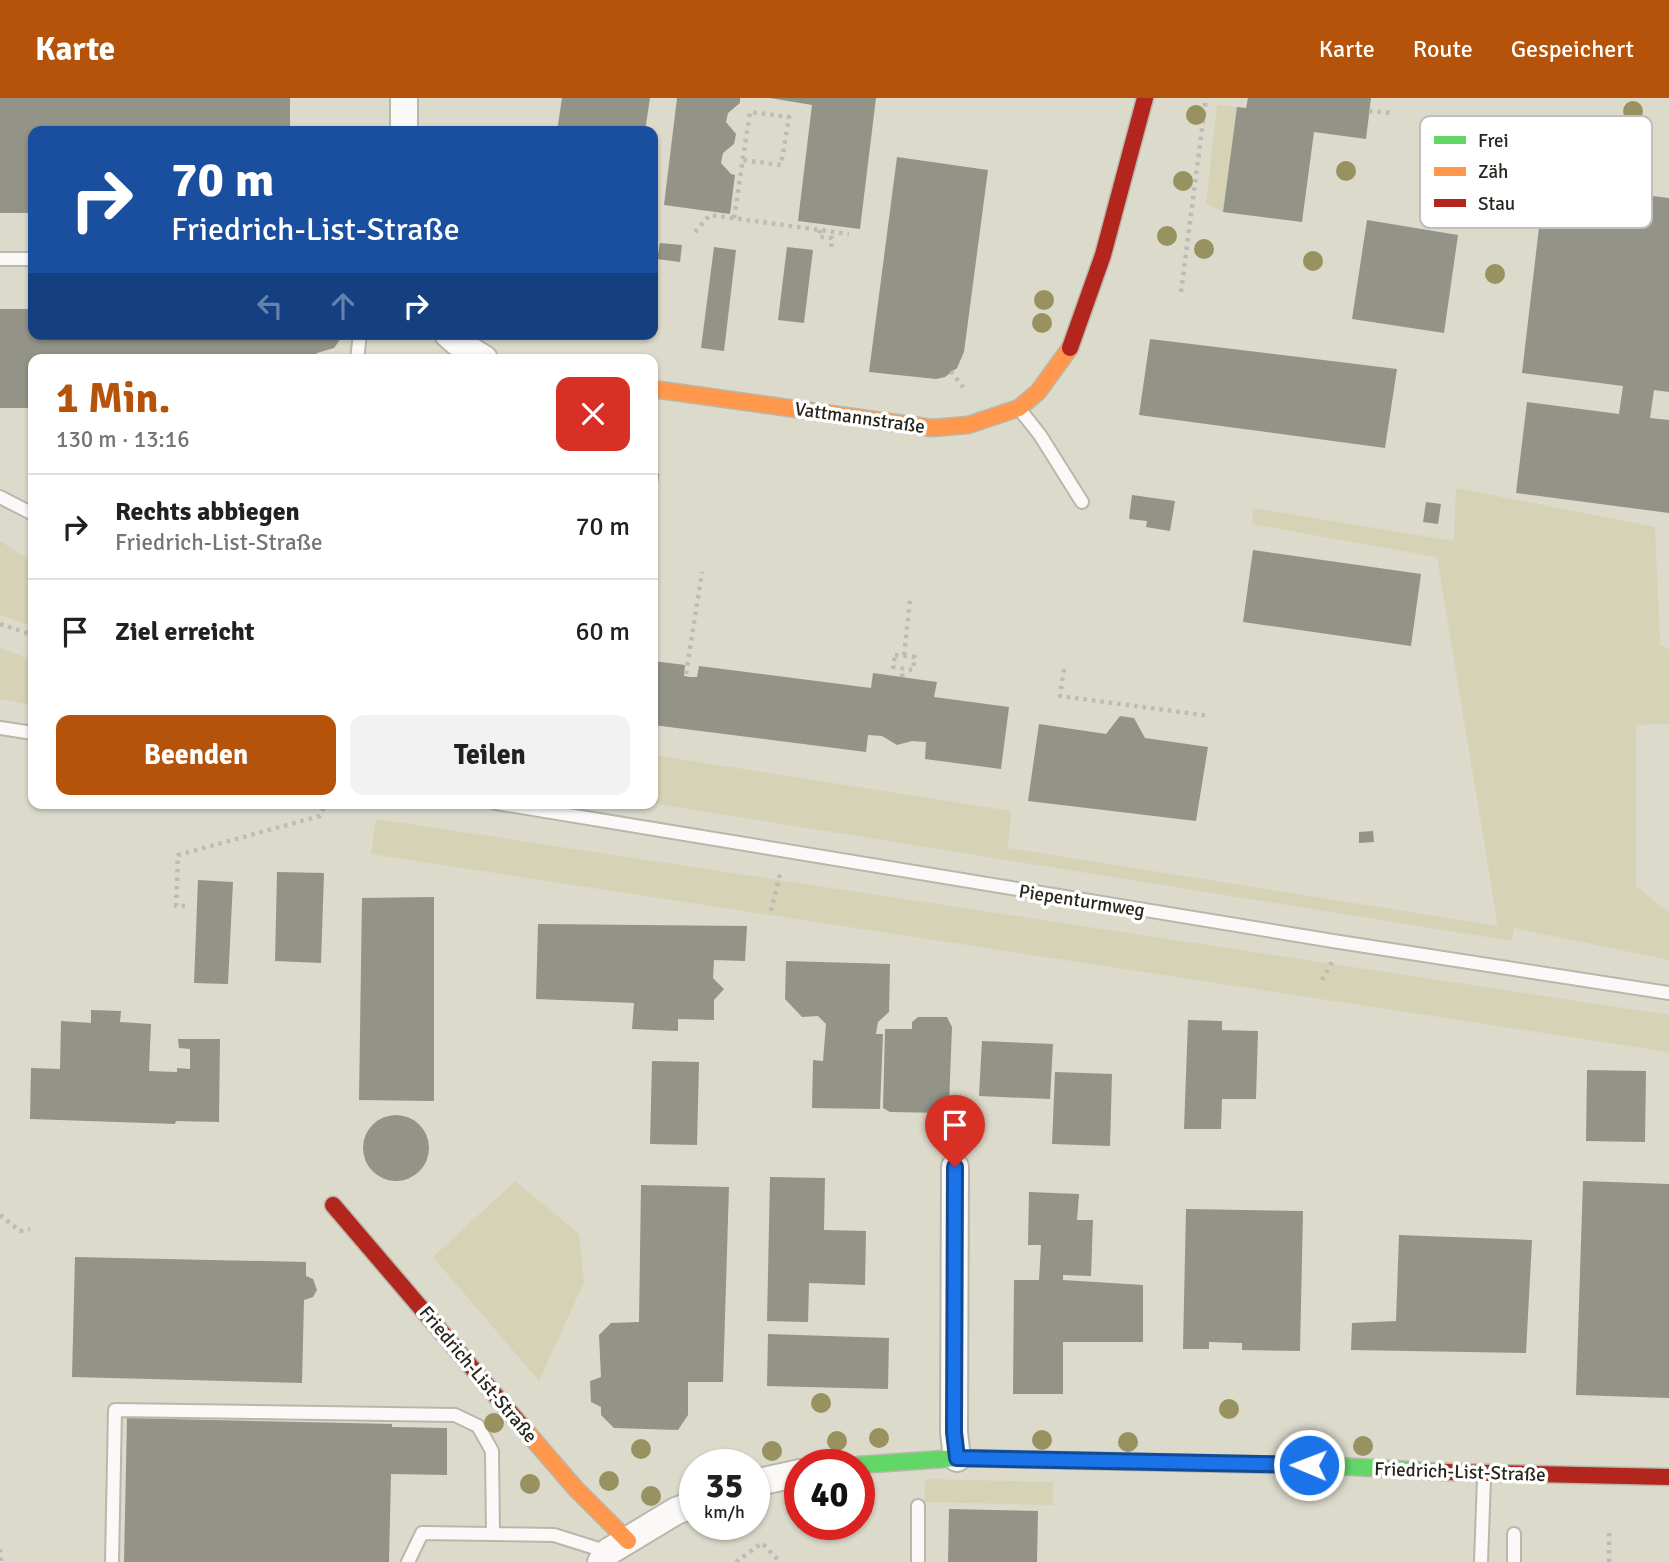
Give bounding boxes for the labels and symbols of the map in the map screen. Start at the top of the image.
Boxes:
legend [1420,116,1652,228]
text: Frei [1478,129,1509,153]
text: Zäh [1478,160,1508,184]
text: Stau [1478,192,1515,216]
street label: Vattmannstraße [793,397,927,439]
street label: Piepenturmweg [1017,879,1147,923]
pin [925,1095,985,1167]
street label: Friedrich-List-Straße [414,1301,543,1448]
position arrow [1272,1428,1346,1502]
speed limit sign: 40 [784,1449,875,1540]
street label: Friedrich-List-Straße [1374,1457,1546,1487]

